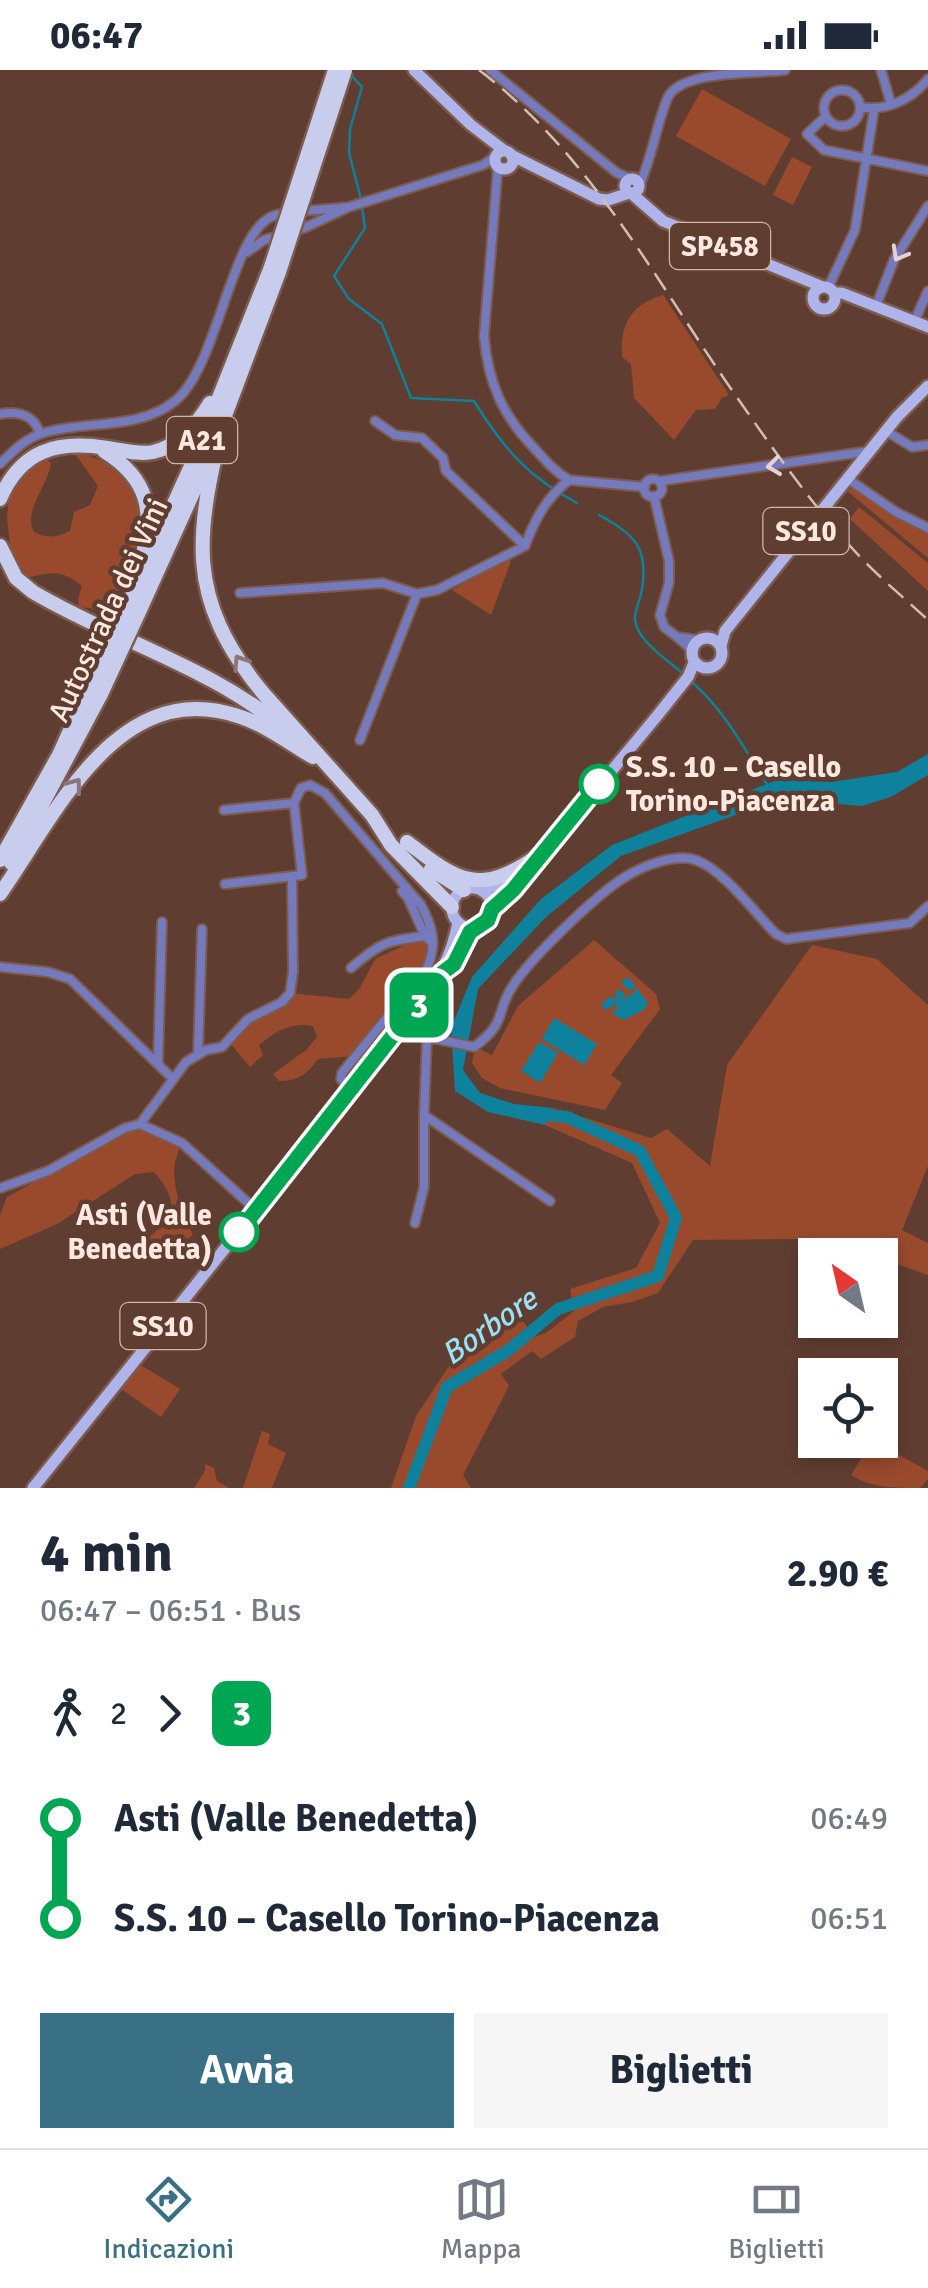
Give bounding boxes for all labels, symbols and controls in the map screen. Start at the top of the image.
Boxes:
text: 06:47 [50,12,143,59]
road number: SP458 [670,223,770,269]
one-way arrow [892,244,911,262]
road number: A21 [167,417,237,463]
one-way arrow [765,455,781,476]
street label: Autostrada dei Vini [40,492,177,728]
road number: SS10 [764,508,848,554]
one-way arrow [233,654,252,672]
place label: S.S. 10 – Casello Torino-Piacenza [626,749,841,820]
marker: S.S. 10 – Casello Torino-Piacenza [580,765,618,803]
one-way arrow [64,778,81,796]
line badge: 3 [386,972,452,1038]
text: 3 [410,984,428,1027]
place label: Asti (Valle Benedetta) [67,1197,212,1268]
marker: Asti (Valle Benedetta) [220,1213,258,1251]
north arrow [798,1238,898,1338]
map controls [798,1238,898,1458]
water label: Borbore [434,1278,547,1373]
road number: SS10 [120,1303,206,1349]
button: locate [798,1358,898,1458]
text: 4 min [40,1519,173,1587]
text: 2.90 € [787,1550,888,1597]
text: 06:47 – 06:51 · Bus [40,1591,301,1630]
icon: walk [40,1686,95,1741]
icon: forward [142,1686,197,1741]
text: 3 [232,1692,251,1735]
text: 2 [110,1694,127,1733]
text: Asti (Valle Benedetta) [114,1795,478,1842]
text: 06:49 [810,1799,888,1838]
text: S.S. 10 – Casello Torino-Piacenza [114,1895,660,1942]
text: 06:51 [810,1899,888,1938]
button: Avvia [40,2013,454,2128]
button: Biglietti [474,2013,888,2128]
tab: Indicazioni [103,2172,234,2266]
tab: Mappa [441,2172,522,2266]
tab: Biglietti [728,2172,825,2266]

